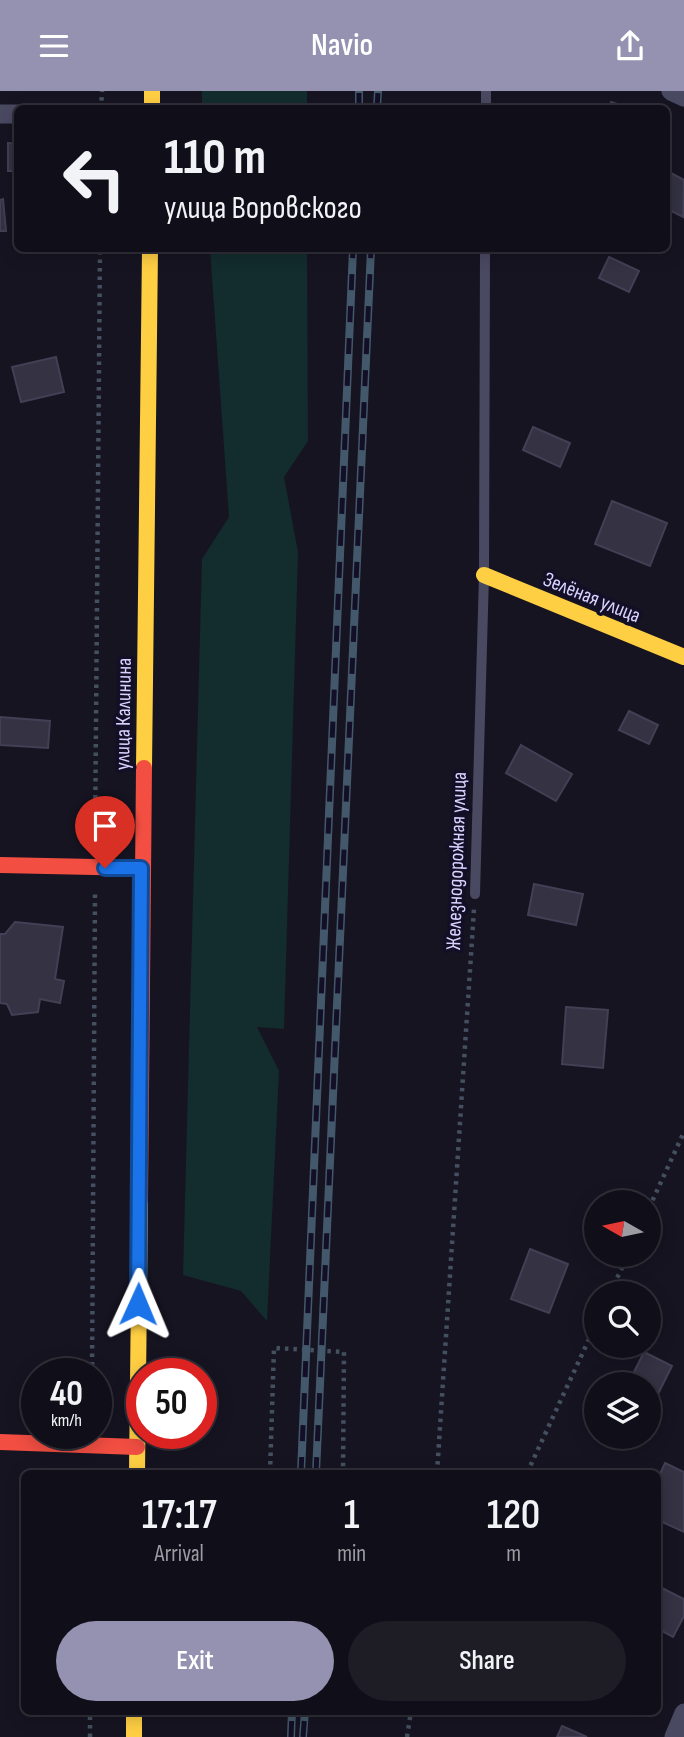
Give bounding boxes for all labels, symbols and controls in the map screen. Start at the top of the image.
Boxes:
text: Navio [311,26,373,65]
icon: menu [35,27,73,65]
icon: share [611,27,649,65]
text: 110 m [164,129,266,188]
icon: left [49,133,140,224]
text: улица Воровского [164,189,362,228]
street label: Зелёная улица [539,567,644,628]
street label: улица Калинина [110,658,137,770]
street label: Железнодорожная улица [441,771,472,951]
pin [75,796,135,868]
icon: arrive [86,807,124,845]
north arrow [584,1190,662,1267]
map controls [584,1190,661,1449]
position arrow [101,1267,175,1341]
button: search [584,1281,661,1358]
speed limit sign: 50 [126,1358,217,1449]
button: layers [584,1372,661,1449]
text: 40 [50,1373,83,1416]
text: km/h [51,1410,82,1431]
text: 17:17 [142,1490,217,1541]
text: 1 [344,1490,360,1541]
text: 120 [487,1490,540,1541]
text: Arrival [154,1540,204,1568]
text: min [337,1540,366,1568]
text: m [506,1540,521,1568]
button: Exit [56,1621,334,1701]
button: Share [348,1621,626,1701]

